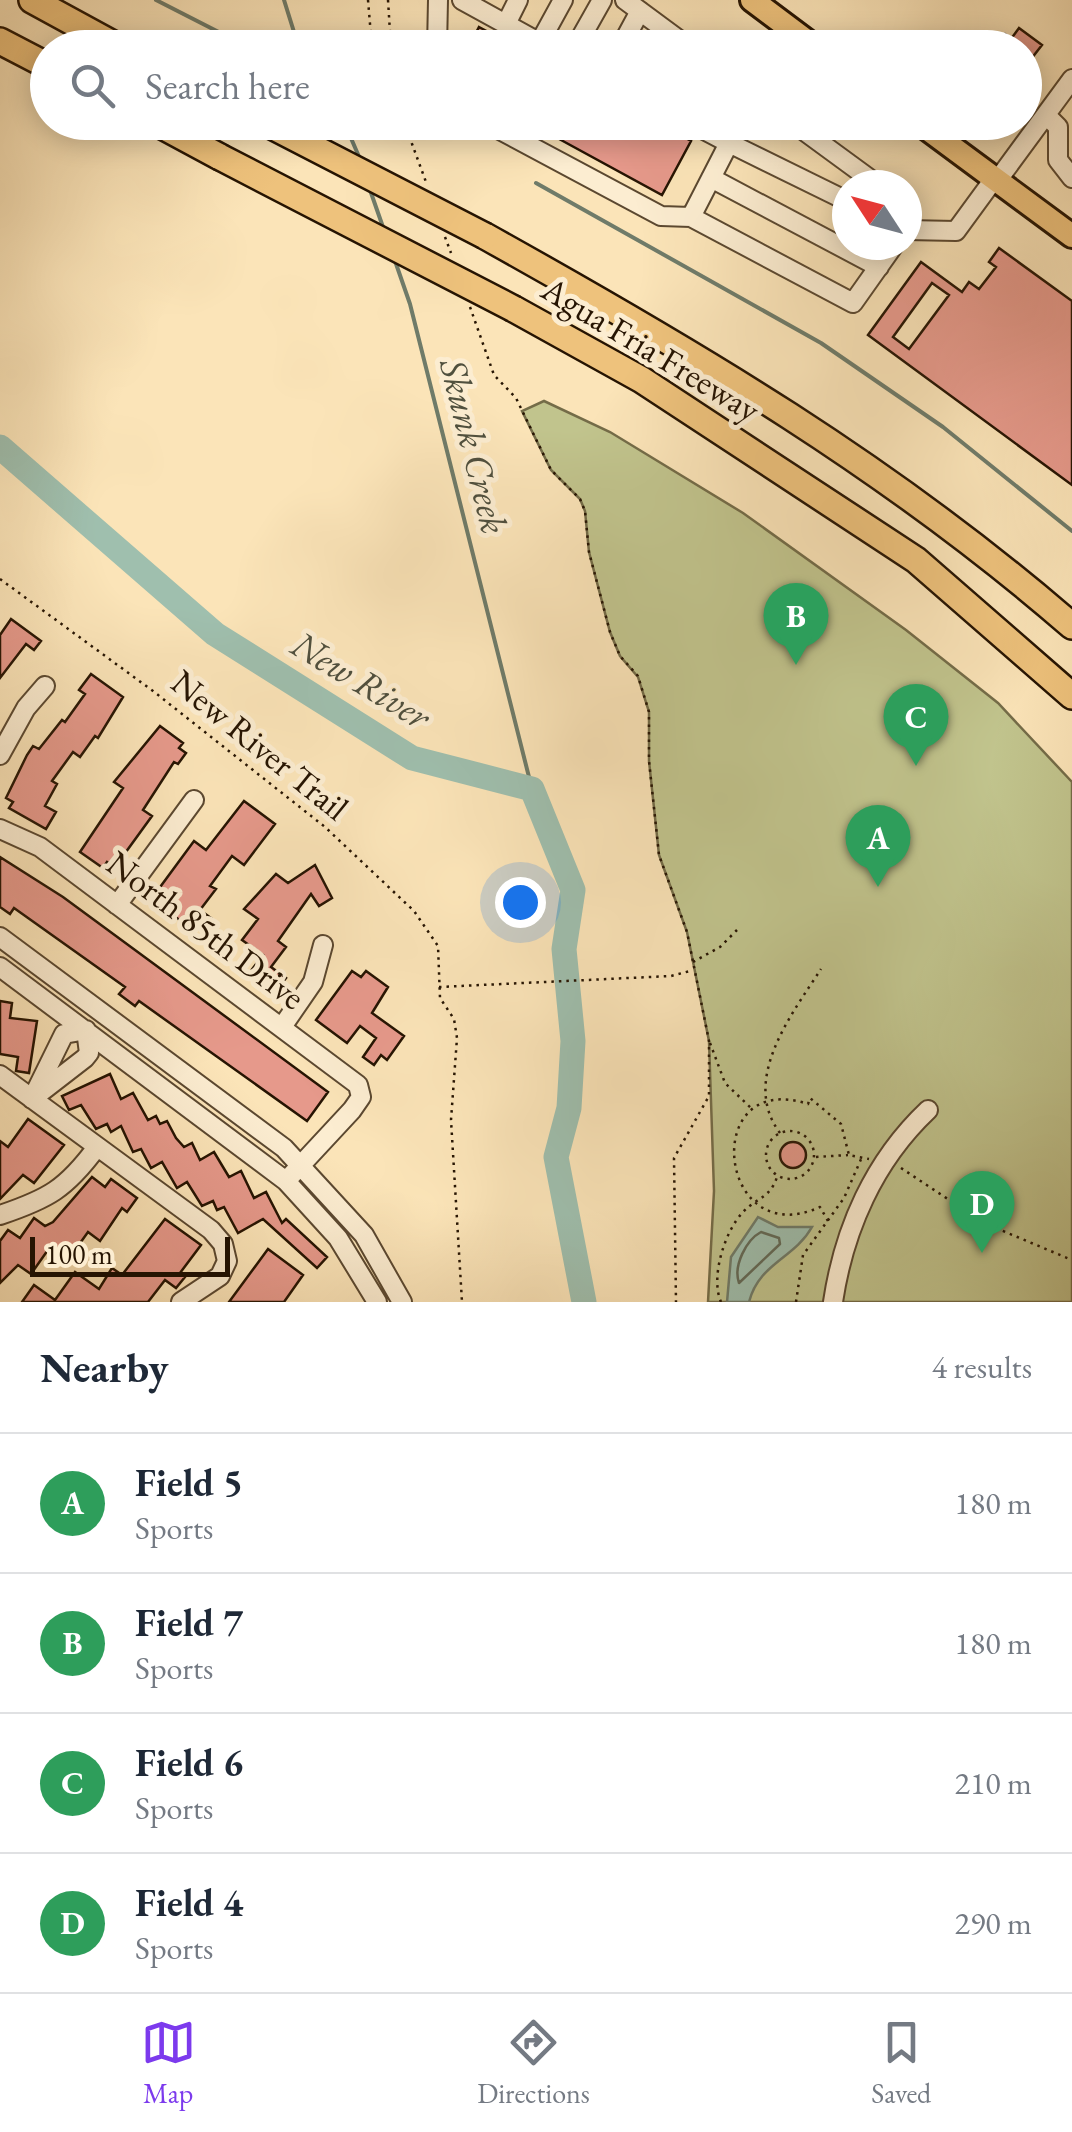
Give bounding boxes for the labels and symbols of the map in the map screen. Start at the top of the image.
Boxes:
north arrow [832,170,922,260]
street label: Agua Fria Freeway [533,265,769,432]
water label: Skunk Creek [429,352,520,538]
pin: B [764,582,828,665]
water label: New River [282,618,441,741]
street label: New River Trail [163,659,358,830]
pin: C [884,684,948,766]
pin: A [846,804,910,887]
street label: North 85th Drive [98,840,315,1019]
your location [495,877,546,928]
pin: D [950,1170,1014,1253]
scale bar [30,1232,230,1276]

